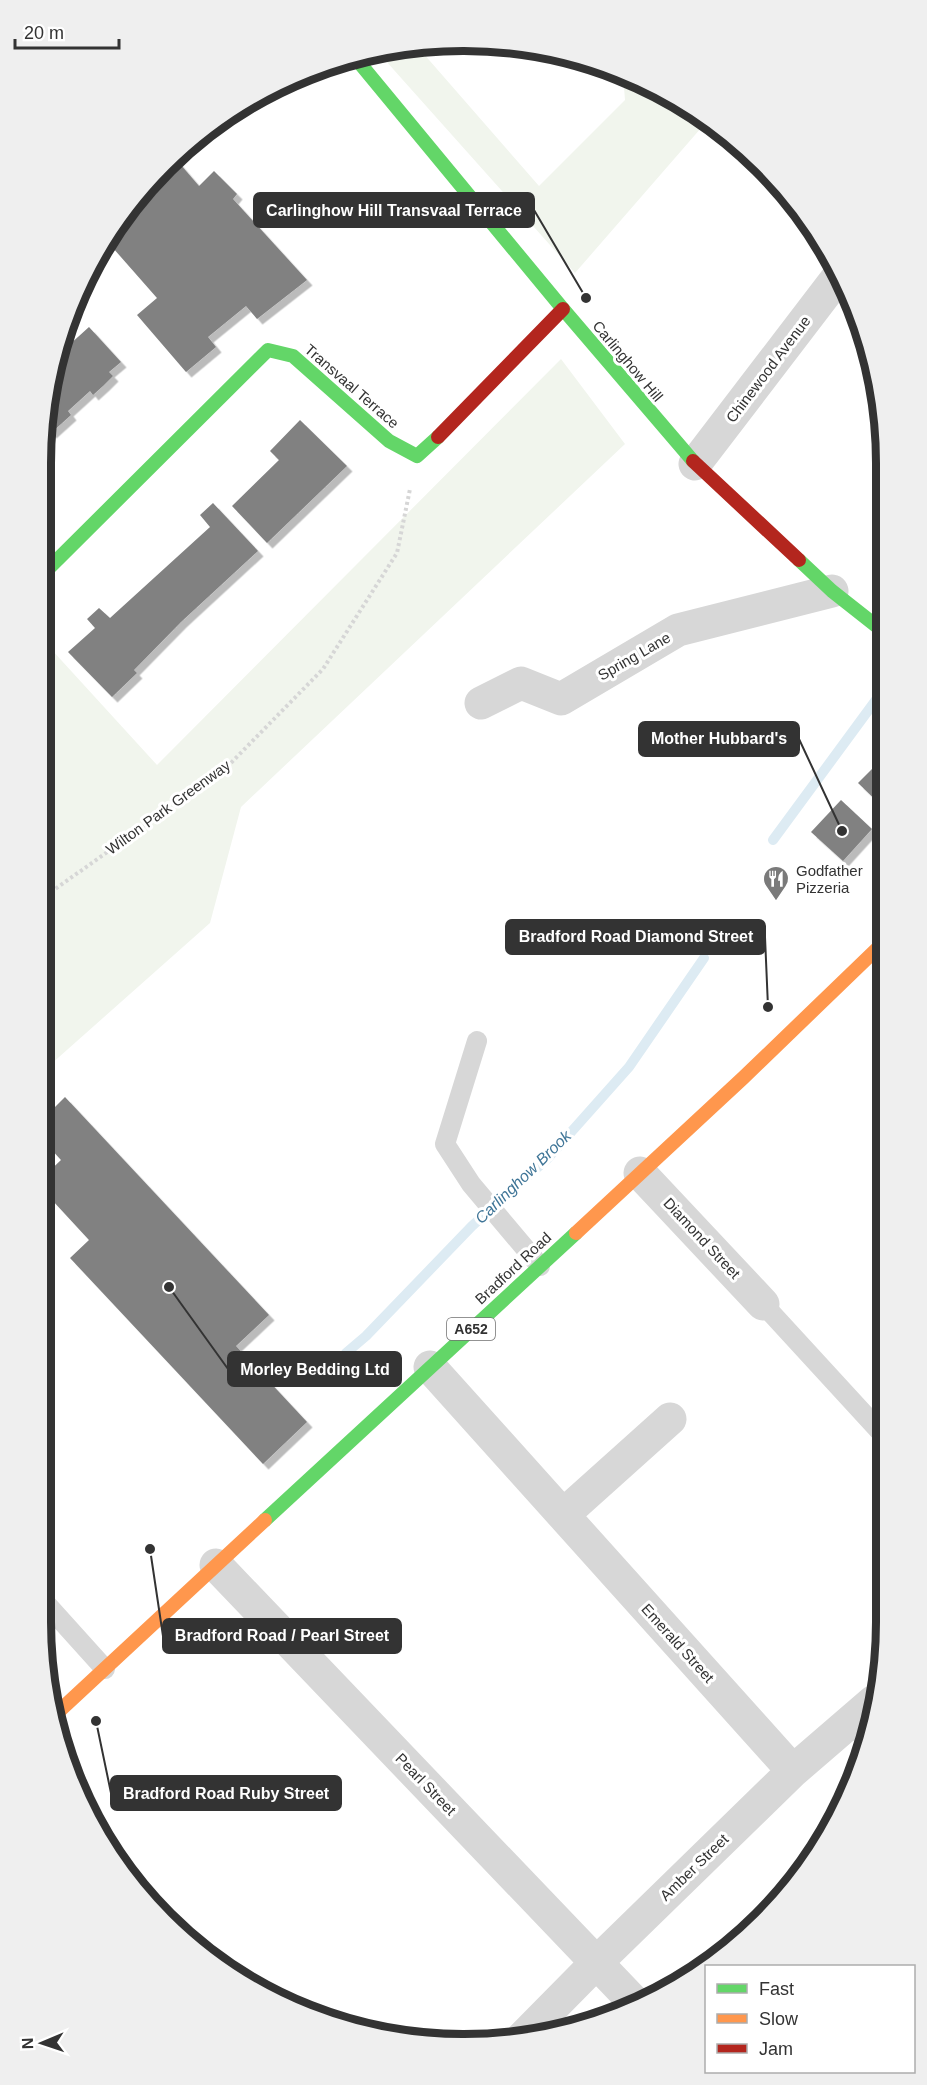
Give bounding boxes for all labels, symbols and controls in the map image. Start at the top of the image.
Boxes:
scale bar [15,12,118,50]
text: 20 m [24,23,64,43]
callout: Carlinghow Hill Transvaal Terrace [254,193,534,227]
text: Carlinghow Hill Transvaal Terrace [266,202,522,219]
street label: Chinewood Avenue [722,312,814,426]
street label: Carlinghow Hill [589,317,667,405]
street label: Transvaal Terrace [301,340,403,432]
street label: Spring Lane [595,628,673,684]
callout: Mother Hubbard's [639,722,799,756]
text: Mother Hubbard's [651,730,787,747]
street label: Wilton Park Greenway [103,756,234,858]
place label: Godfather Pizzeria [796,862,863,896]
restaurant icon: Godfather Pizzeria [761,864,791,902]
callout: Bradford Road Diamond Street [506,920,765,954]
text: Bradford Road Diamond Street [519,928,754,945]
water label: Carlinghow Brook [472,1126,575,1227]
street label: Diamond Street [660,1194,744,1283]
street label: Bradford Road [472,1229,554,1307]
road number: A652 [447,1318,495,1340]
callout: Morley Bedding Ltd [228,1352,401,1386]
text: Morley Bedding Ltd [240,1361,390,1378]
street label: Emerald Street [638,1600,718,1686]
callout: Bradford Road / Pearl Street [163,1619,401,1653]
text: Bradford Road / Pearl Street [175,1627,390,1644]
street label: Pearl Street [392,1750,460,1819]
callout: Bradford Road Ruby Street [111,1776,341,1810]
text: Bradford Road Ruby Street [123,1785,330,1802]
street label: Amber Street [656,1830,732,1904]
legend [705,1965,915,2073]
text: Fast [759,1979,794,1999]
text: Slow [759,2009,799,2029]
north arrow [12,2013,72,2073]
text: N [19,2037,36,2050]
text: Jam [759,2039,793,2059]

